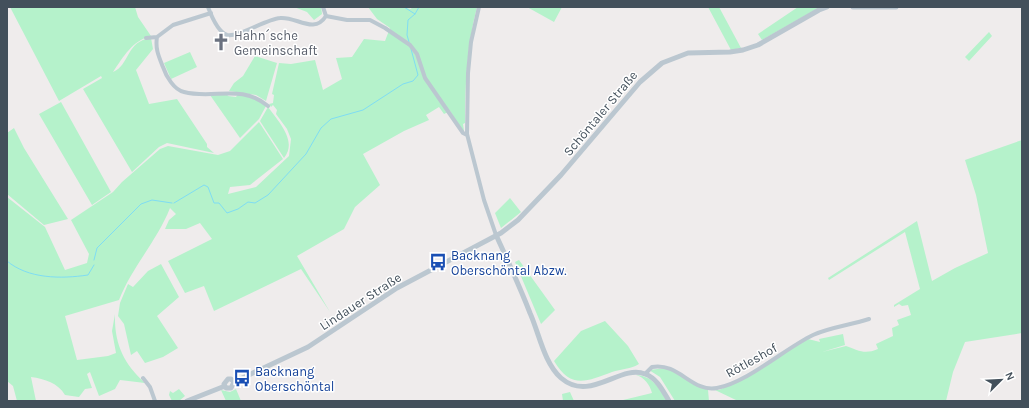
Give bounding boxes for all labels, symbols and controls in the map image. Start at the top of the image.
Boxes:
place label: Hahn´sche Gemeinschaft [234,28,318,58]
church icon: Hahn´sche Gemeinschaft [211,32,231,52]
street label: Schöntaler Straße [560,67,641,159]
place label: Backnang Oberschöntal Abzw. [451,248,567,278]
bus stop icon: Backnang Oberschöntal Abzw. [428,252,448,272]
street label: Lindauer Straße [317,269,404,333]
street label: Rötleshof [723,340,780,381]
north arrow [981,360,1021,400]
place label: Backnang Oberschöntal [255,364,335,394]
bus stop icon: Backnang Oberschöntal [232,368,252,388]
text: N [1002,370,1017,382]

